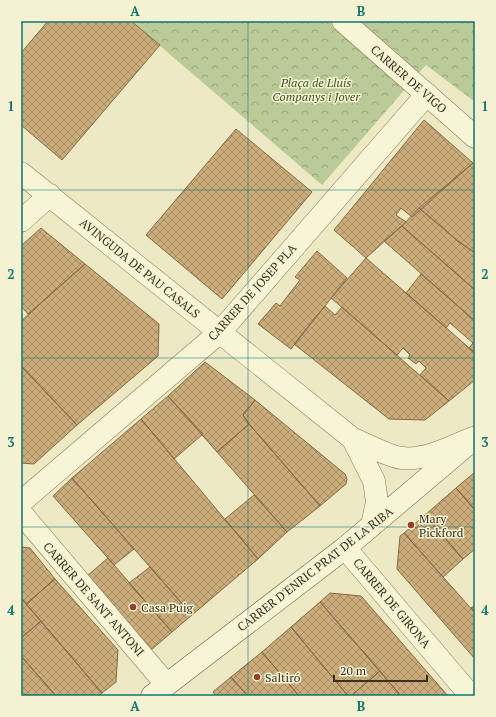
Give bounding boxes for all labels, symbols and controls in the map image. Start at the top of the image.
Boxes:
text: A [130,2,140,20]
text: B [357,2,365,20]
street label: CARRER DE VIGO [368,42,450,116]
park label: Plaça de Lluís Companys i Jover [272,75,361,104]
text: 1 [7,97,15,115]
text: 1 [481,97,489,115]
street label: AVINGUDA DE PAU CASALS [77,215,203,321]
street label: CARRER DE JOSEP PLA [205,240,300,344]
text: 2 [7,265,15,283]
text: 2 [481,265,489,283]
text: 3 [7,433,15,451]
text: 3 [481,433,489,451]
street label: CARRER D'ENRIC PRAT DE LA RIBA [234,503,396,634]
place label: Mary Pickford [419,511,464,540]
marker: Mary Pickford [406,520,416,530]
street label: CARRER DE SANT ANTONI [40,539,148,659]
street label: CARRER DE GIRONA [350,555,434,652]
place label: Casa Puig [141,600,194,615]
text: 4 [7,601,15,619]
text: 4 [481,601,489,619]
marker: Casa Puig [128,602,138,612]
scale bar [334,657,427,683]
text: 20 m [340,663,367,678]
place label: Saltiró [265,670,301,685]
marker: Saltiró [252,672,262,682]
text: A [130,697,140,715]
text: B [357,697,365,715]

